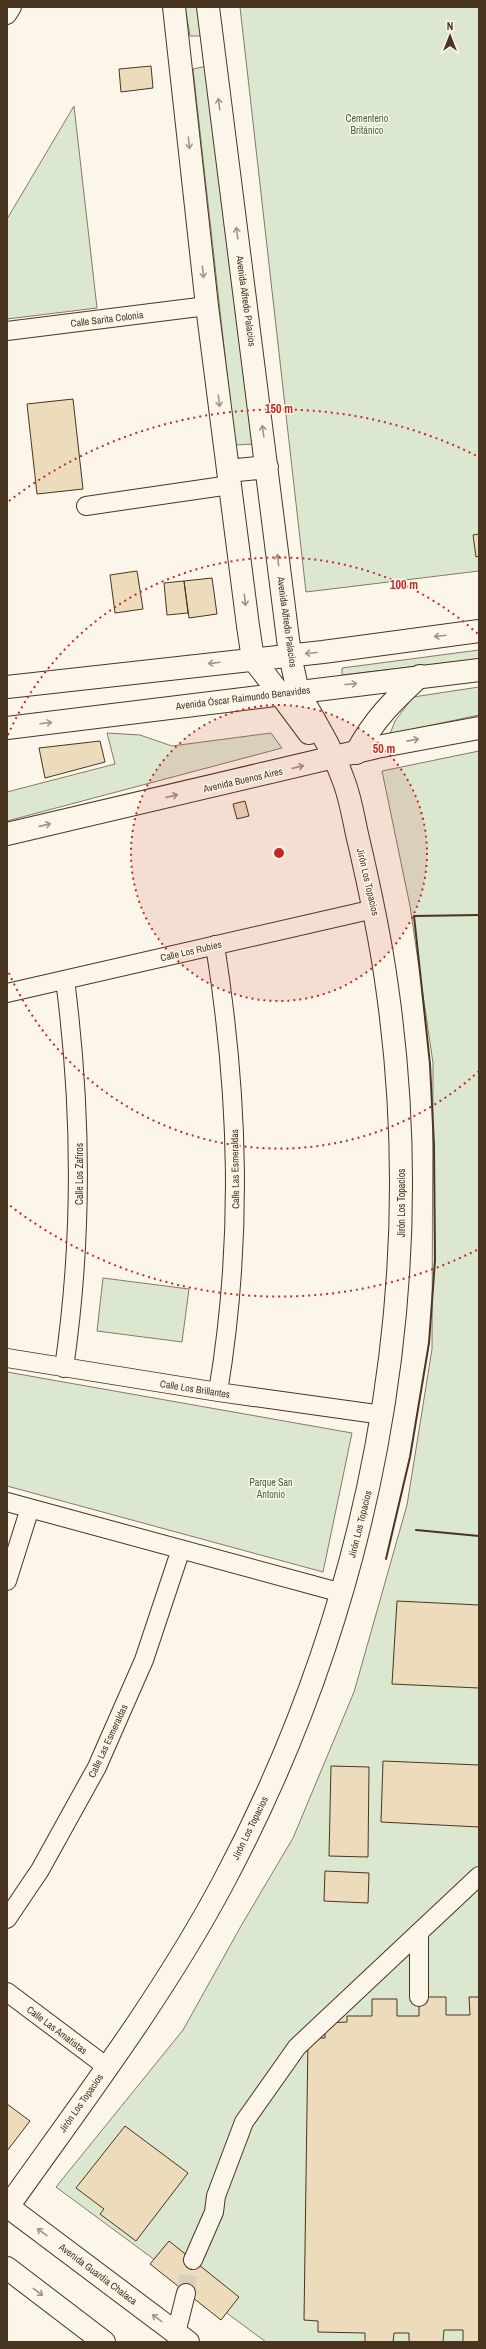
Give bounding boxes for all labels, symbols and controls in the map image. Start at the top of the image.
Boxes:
north arrow [430,16,470,56]
text: N [447,19,453,33]
one-way arrow [216,98,223,111]
park label: Cementerio Británico [346,112,389,137]
one-way arrow [185,136,193,149]
one-way arrow [233,227,240,240]
street label: Avenida Alfredo Palacios [233,254,259,347]
one-way arrow [200,265,207,278]
street label: Calle Sarita Colonia [70,308,145,330]
one-way arrow [215,394,223,407]
text: 150 m [265,401,293,417]
one-way arrow [259,425,267,438]
one-way arrow [275,554,282,567]
street label: Avenida Alfredo Palacios [274,575,300,668]
text: 100 m [390,577,418,593]
one-way arrow [241,593,249,606]
one-way arrow [434,632,447,640]
one-way arrow [305,649,318,656]
one-way arrow [208,659,221,667]
one-way arrow [344,681,357,688]
street label: Avenida Óscar Raimundo Benavides [174,683,311,713]
one-way arrow [39,720,52,727]
one-way arrow [406,736,419,744]
text: 50 m [373,741,395,757]
one-way arrow [291,762,304,770]
street label: Avenida Buenos Aires [201,765,284,796]
one-way arrow [165,792,178,800]
one-way arrow [38,821,51,829]
centre of rings [272,846,286,860]
street label: Jirón Los Topacios [354,847,382,917]
street label: Calle Los Rubíes [159,938,223,964]
street label: Calle Las Esmeraldas [228,1129,242,1209]
street label: Calle Los Zafiros [73,1143,86,1205]
street label: Jirón Los Topacios [395,1169,408,1237]
street label: Calle Los Brillantes [159,1377,231,1401]
park label: Parque San Antonio [249,1476,293,1501]
street label: Jirón Los Topacios [345,1489,375,1559]
street label: Calle Las Esmeraldas [85,1702,131,1780]
street label: Jirón Los Topacios [229,1794,271,1862]
street label: Calle Las Amatistas [24,2003,90,2057]
street label: Jirón Los Topacios [56,2071,106,2135]
one-way arrow [37,2227,48,2236]
street label: Avenida Guardia Chalaca [56,2240,140,2308]
one-way arrow [32,2288,43,2296]
one-way arrow [151,2314,162,2323]

